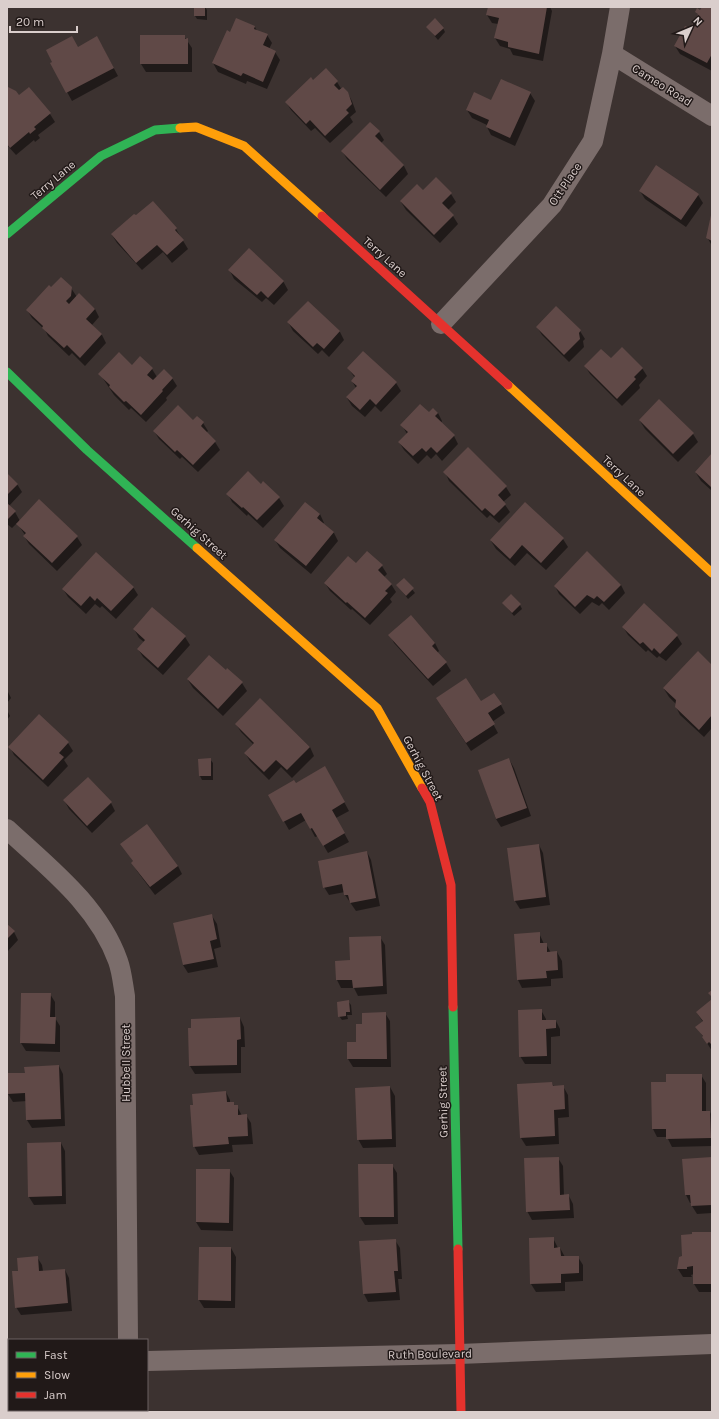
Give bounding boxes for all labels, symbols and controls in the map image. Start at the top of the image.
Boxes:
scale bar [10,8,77,34]
north arrow [671,8,711,48]
text: N [690,14,705,29]
text: 20 m [16,15,44,29]
street label: Cameo Road [629,61,695,109]
street label: Terry Lane [28,157,78,203]
street label: Ott Place [546,160,584,208]
street label: Terry Lane [360,234,410,280]
street label: Terry Lane [599,452,649,500]
street label: Gerhig Street [168,504,231,562]
street label: Gerhig Street [400,733,446,803]
street label: Hubbell Street [119,1023,133,1102]
street label: Gerhig Street [435,1066,451,1138]
legend [8,1339,148,1411]
street label: Ruth Boulevard [388,1346,472,1362]
text: Fast [44,1348,68,1362]
text: Slow [44,1368,70,1382]
text: Jam [44,1388,67,1402]

